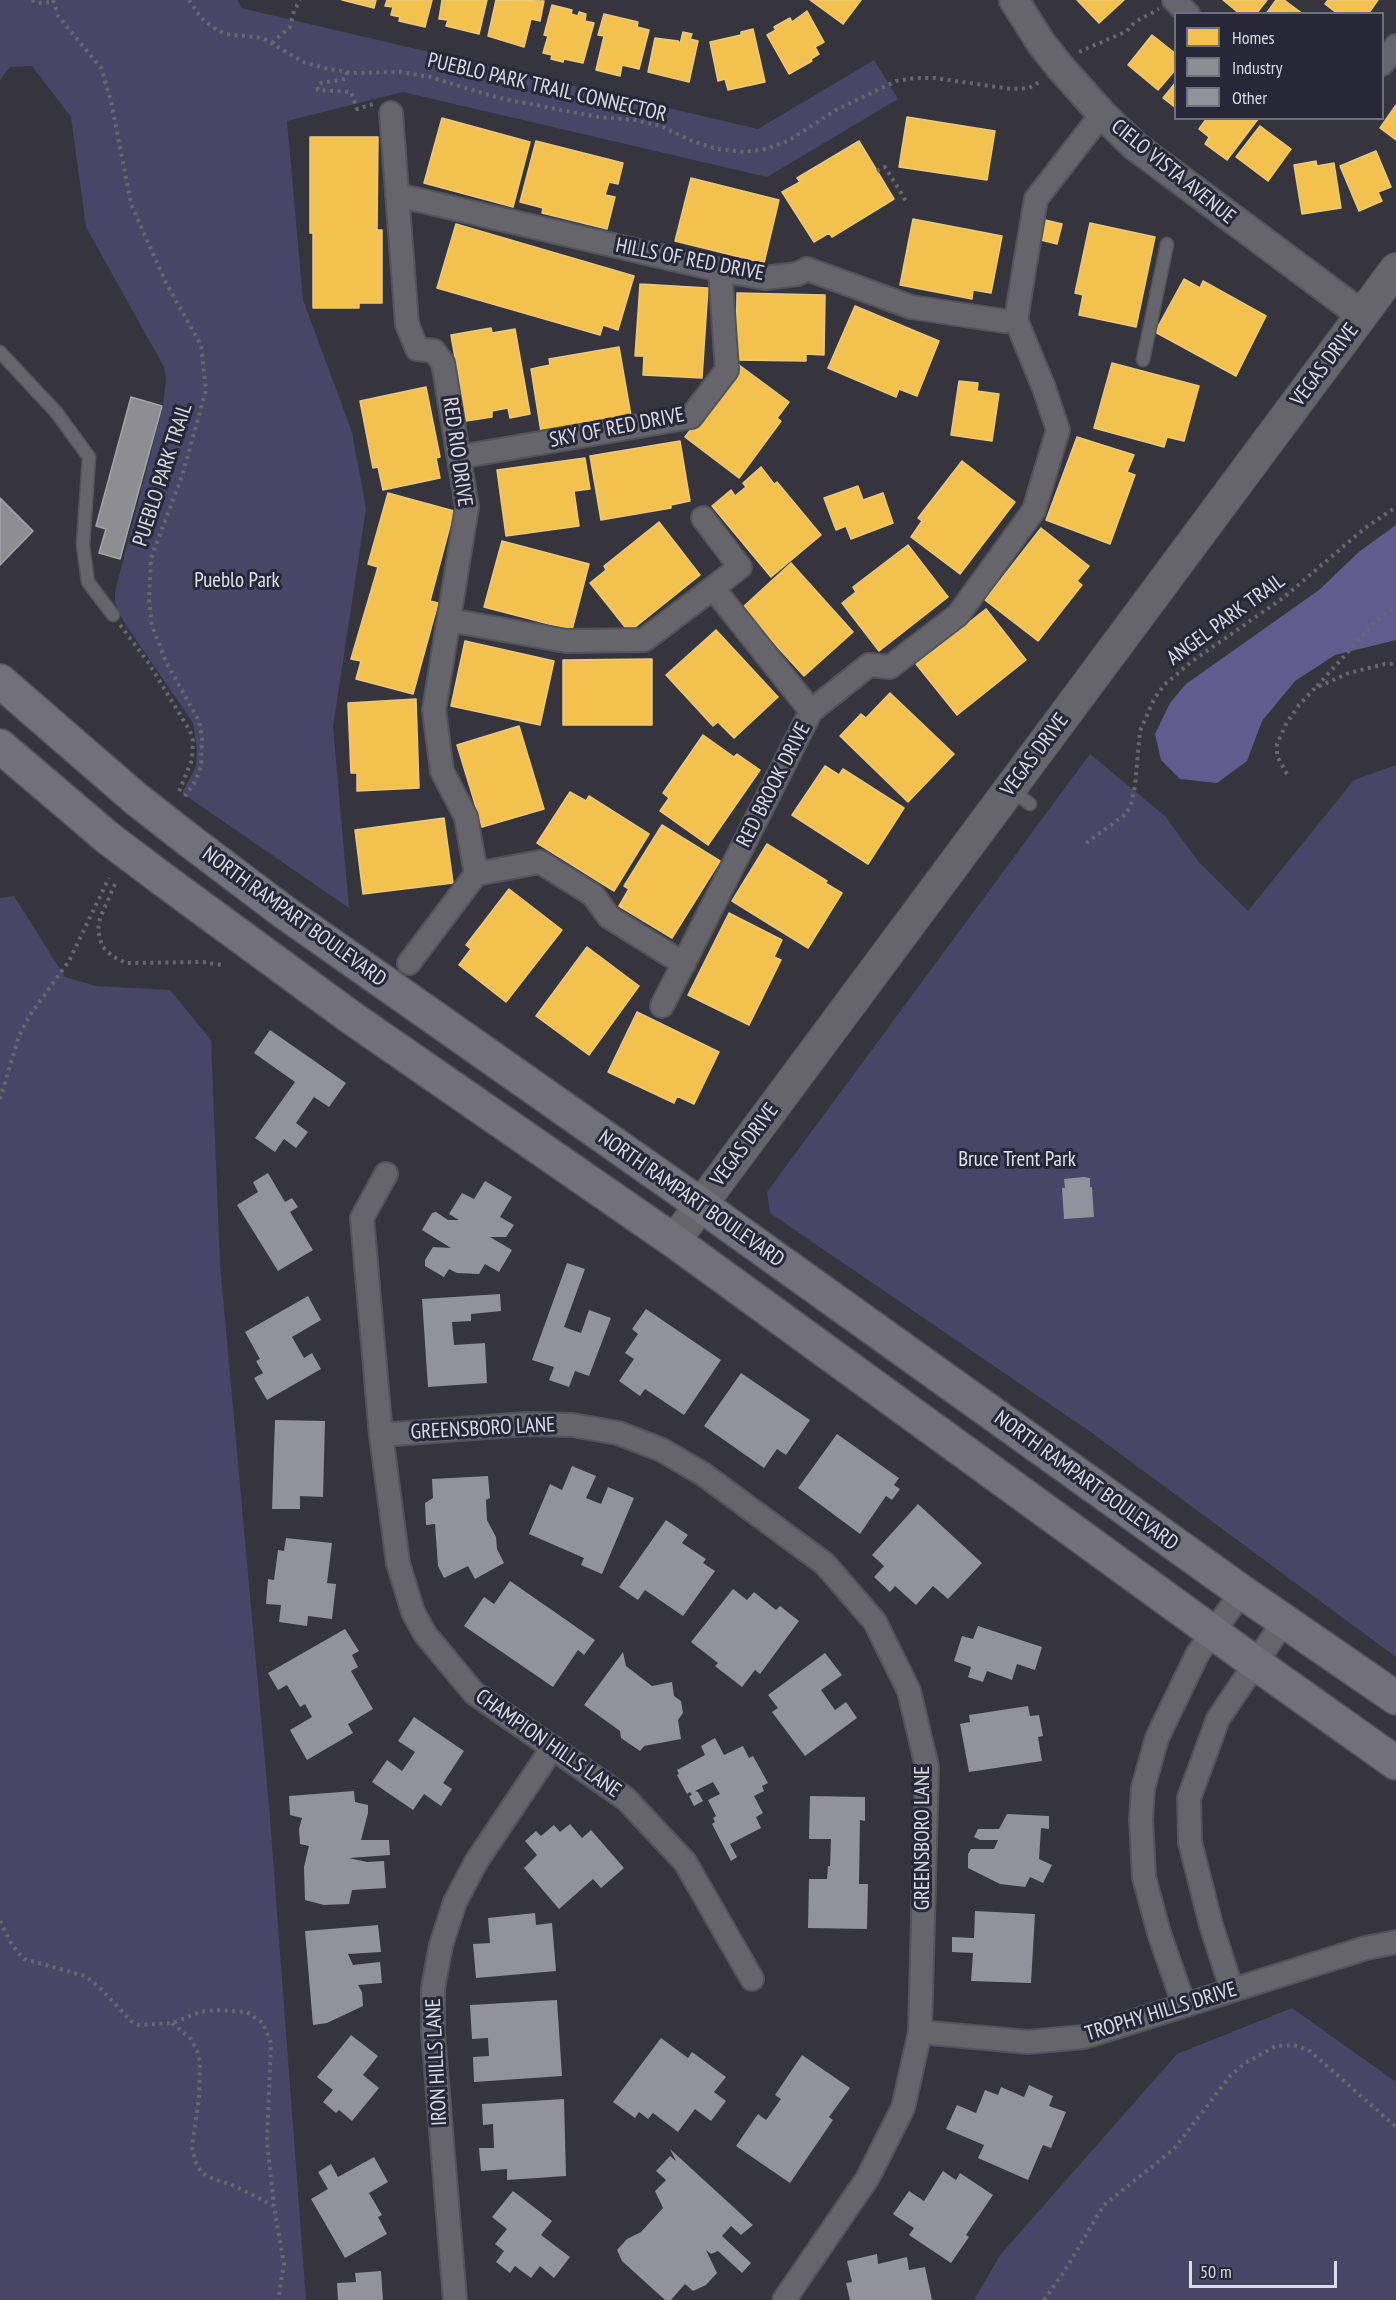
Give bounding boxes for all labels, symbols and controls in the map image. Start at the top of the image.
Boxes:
legend [1174,12,1384,120]
text: Homes [1232,26,1275,49]
street label: PUEBLO PARK TRAIL CONNECTOR [425,48,669,128]
text: Industry [1232,56,1282,79]
text: Other [1232,86,1267,109]
street label: CIELO VISTA AVENUE [1106,114,1240,230]
street label: HILLS OF RED DRIVE [613,233,767,287]
street label: VEGAS DRIVE [1286,319,1364,411]
street label: RED RIO DRIVE [437,396,477,508]
street label: PUEBLO PARK TRAIL [128,400,198,550]
street label: SKY OF RED DRIVE [547,403,687,453]
park label: Pueblo Park [194,568,280,594]
street label: ANGEL PARK TRAIL [1162,569,1290,671]
street label: VEGAS DRIVE [996,709,1074,801]
street label: RED BROOK DRIVE [732,718,816,852]
street label: NORTH RAMPART BOULEVARD [197,842,391,992]
street label: VEGAS DRIVE [706,1099,784,1191]
street label: NORTH RAMPART BOULEVARD [593,1125,789,1273]
park label: Bruce Trent Park [958,1147,1076,1173]
street label: NORTH RAMPART BOULEVARD [989,1406,1183,1556]
street label: GREENSBORO LANE [410,1413,556,1445]
street label: CHAMPION HILLS LANE [470,1684,626,1804]
street label: GREENSBORO LANE [910,1766,936,1910]
street label: TROPHY HILLS DRIVE [1082,1977,1240,2047]
street label: IRON HILLS LANE [421,1998,453,2126]
scale bar [1192,2249,1340,2287]
text: 50 m [1200,2260,1232,2283]

